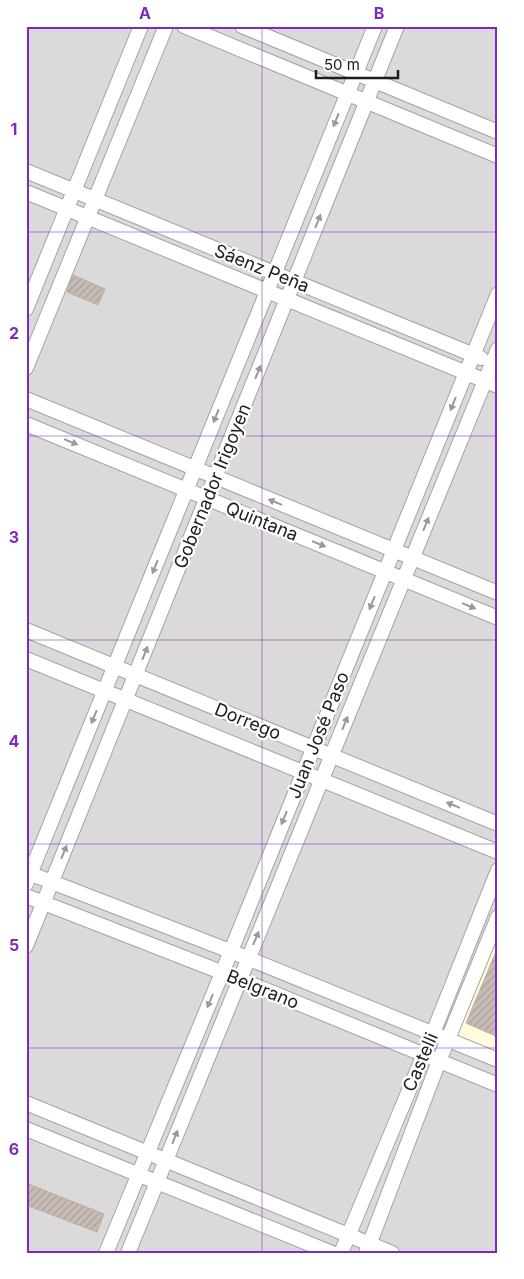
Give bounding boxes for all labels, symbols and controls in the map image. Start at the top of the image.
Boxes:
text: A [139,3,151,23]
text: B [374,3,384,23]
scale bar [316,48,399,80]
text: 50 m [324,55,360,74]
one-way arrow [332,113,340,127]
text: 1 [11,119,17,139]
one-way arrow [315,214,323,228]
street label: Sáenz Peña [212,239,312,297]
text: 2 [9,323,19,343]
one-way arrow [254,365,262,379]
one-way arrow [449,397,457,412]
street label: Gobernador Irigoyen [169,401,255,571]
one-way arrow [212,409,220,424]
one-way arrow [64,439,78,447]
street label: Quintana [223,497,301,545]
one-way arrow [268,497,282,505]
one-way arrow [422,516,430,531]
text: 3 [9,527,19,547]
one-way arrow [312,540,327,548]
one-way arrow [151,560,159,575]
one-way arrow [367,596,375,610]
one-way arrow [462,602,477,610]
one-way arrow [142,645,149,660]
street label: Juan José Paso [283,669,353,801]
street label: Dorrego [212,698,284,744]
one-way arrow [90,710,97,725]
one-way arrow [341,716,349,730]
text: 4 [9,731,20,751]
one-way arrow [446,801,460,809]
one-way arrow [280,811,288,826]
one-way arrow [61,845,69,859]
one-way arrow [252,931,260,945]
text: 5 [9,935,19,955]
street label: Belgrano [224,965,302,1013]
one-way arrow [206,994,213,1009]
street label: Castelli [398,1029,442,1095]
one-way arrow [171,1129,179,1144]
text: 6 [9,1139,19,1159]

